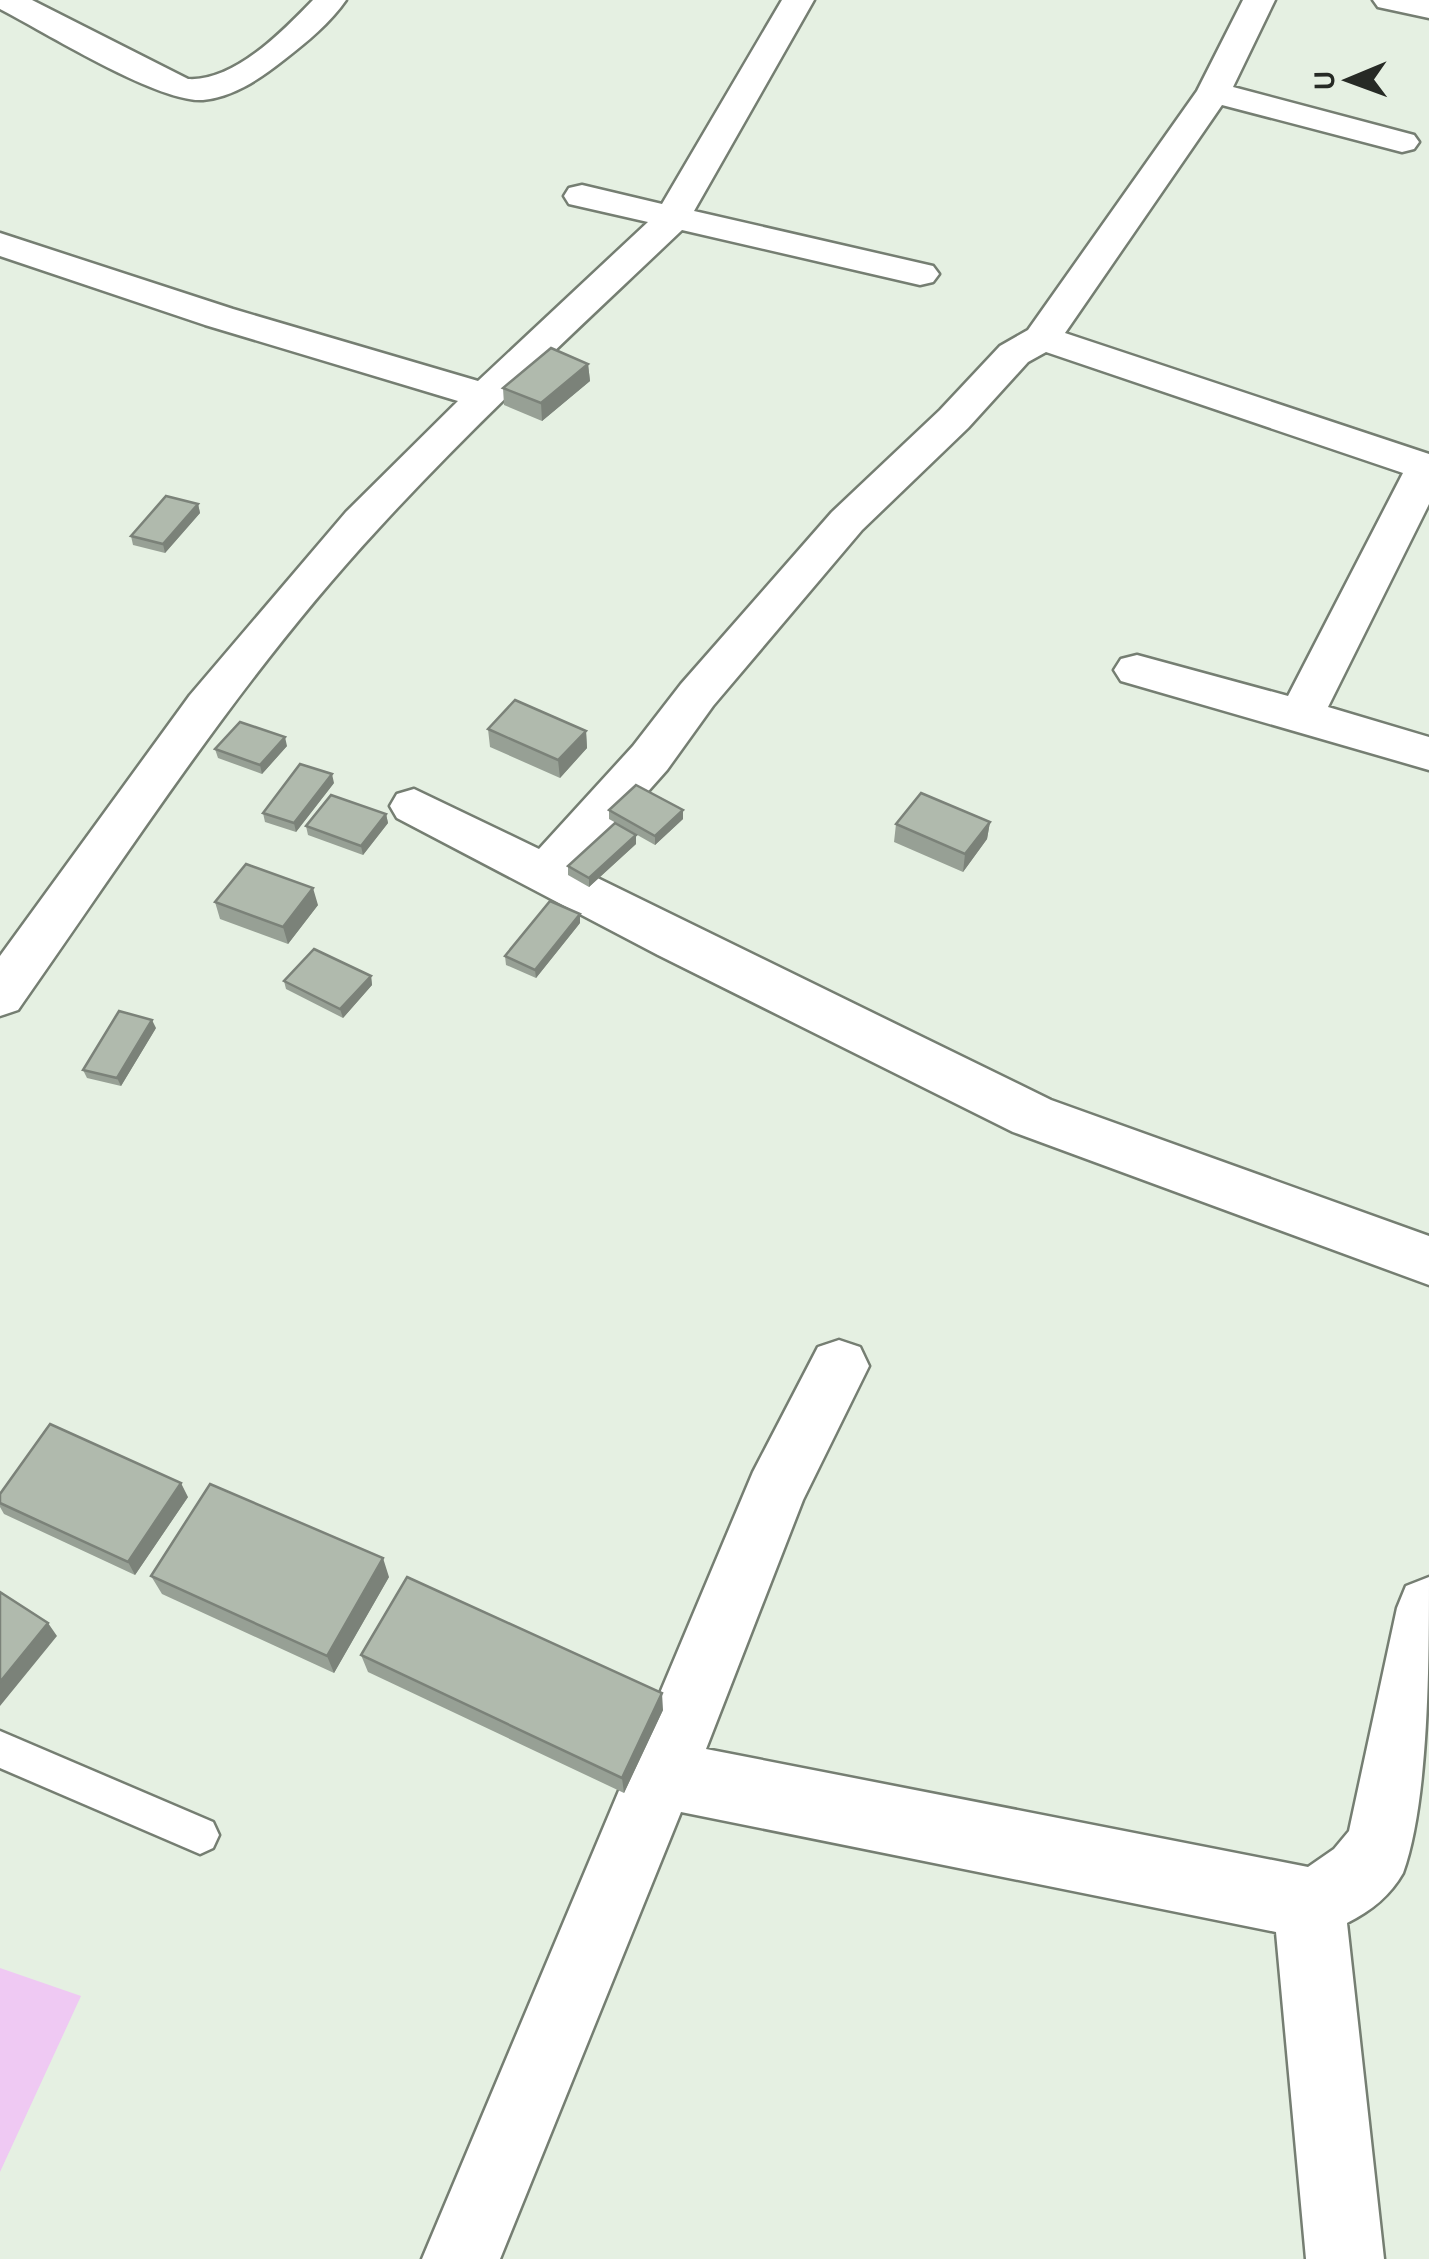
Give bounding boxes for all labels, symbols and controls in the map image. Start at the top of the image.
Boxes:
north arrow [1299,30,1399,130]
text: U [1306,71,1342,90]

